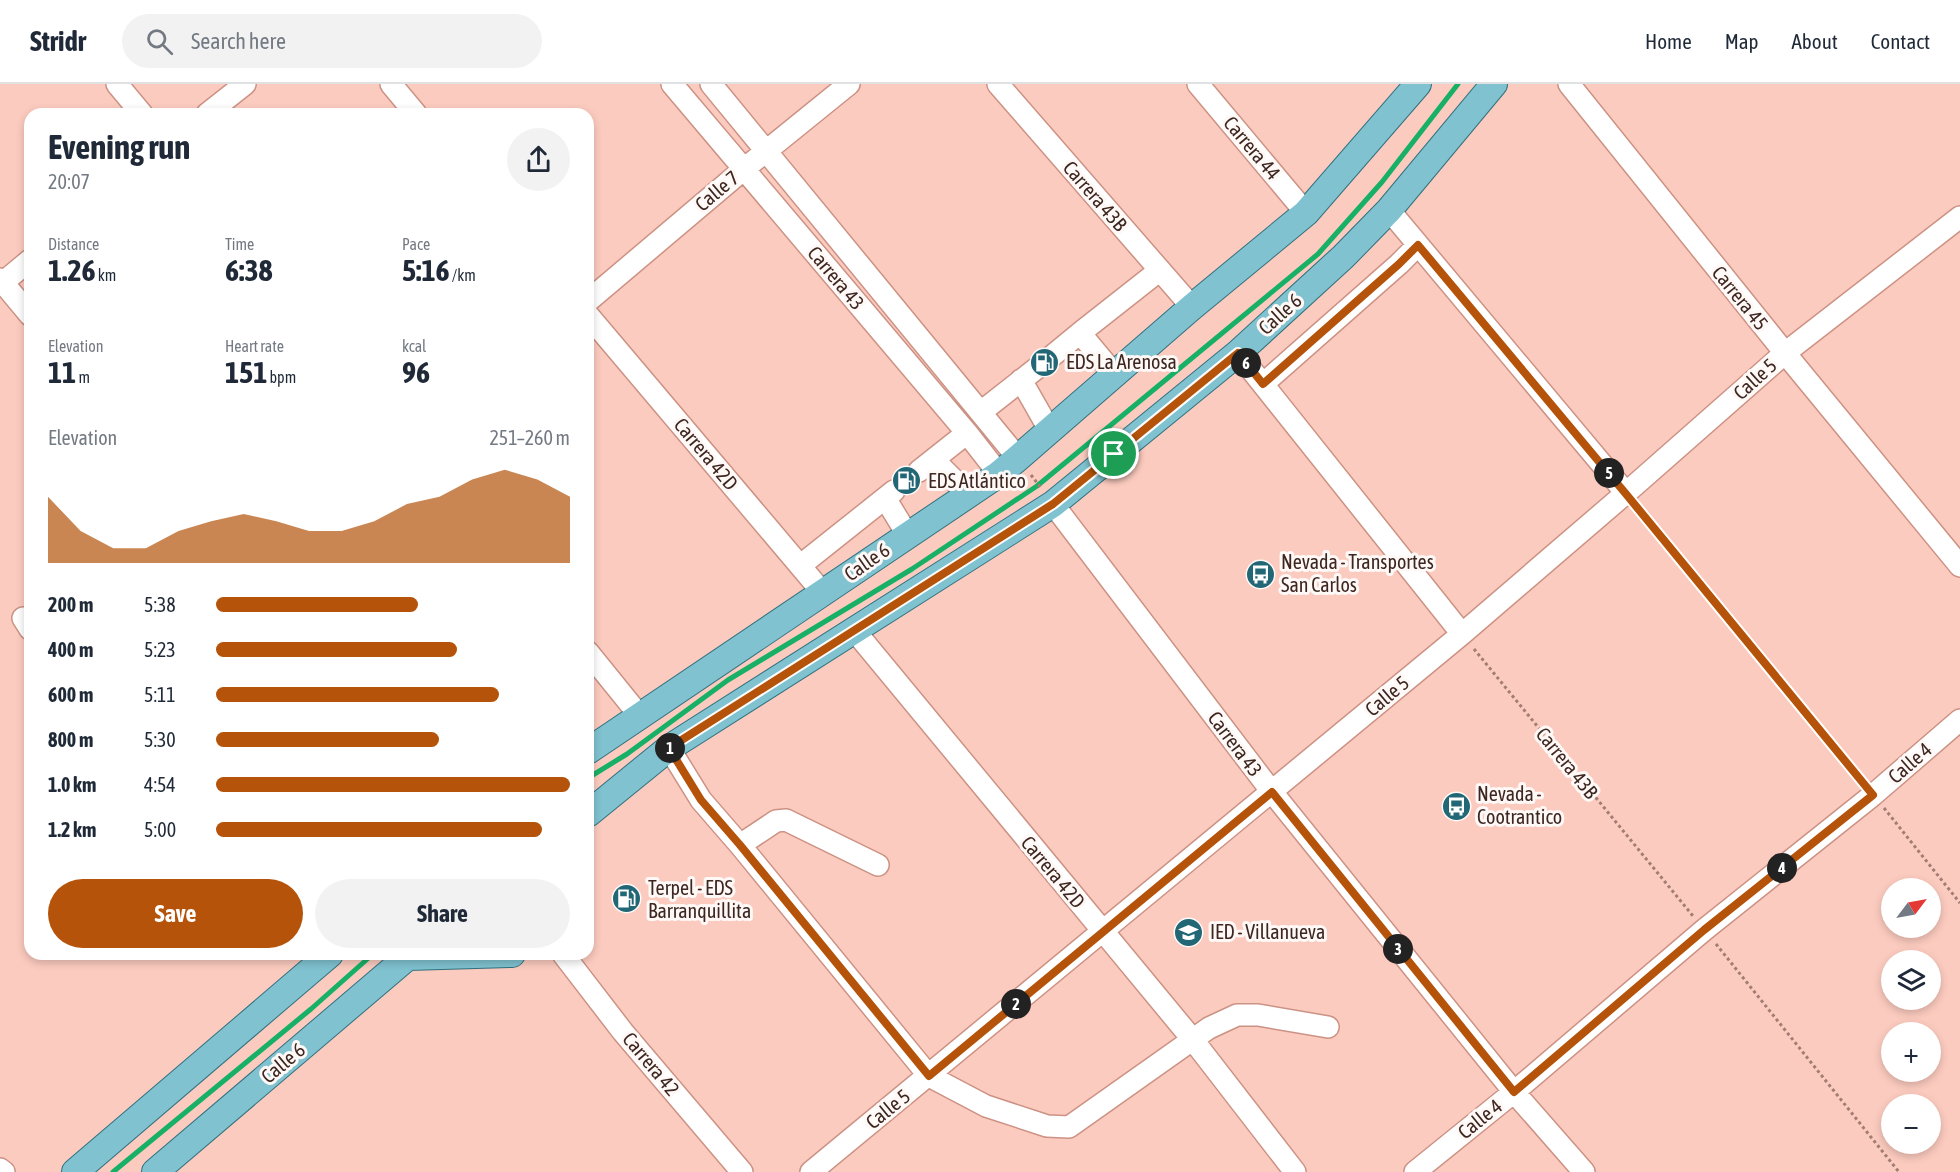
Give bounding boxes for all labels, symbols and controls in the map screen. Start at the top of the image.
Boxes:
search box [122,14,542,68]
text: Stridr [30,25,86,57]
icon: search [143,25,176,58]
text: Search here [191,28,286,54]
text: Home [1645,29,1692,53]
text: Map [1725,29,1759,53]
text: About [1792,29,1838,53]
text: Contact [1871,29,1930,53]
street label: Carrera 44 [1219,111,1285,184]
text: Evening run [48,128,190,166]
button: share [507,128,570,191]
street label: Carrera 43B [1059,156,1132,236]
street label: Calle 7 [690,166,743,215]
text: 20:07 [48,170,90,193]
text: Distance [48,235,99,253]
text: Time [225,235,254,253]
text: Pace [402,235,430,253]
street label: Carrera 43 [803,241,869,314]
text: 1.26 [48,253,96,287]
text: 6:38 [225,253,273,287]
text: 5:16 [402,253,450,287]
street label: Carrera 45 [1708,261,1773,334]
text: km [96,266,116,284]
text: /km [450,266,476,284]
street label: Calle 6 [1253,288,1306,339]
text: Elevation [48,337,103,355]
text: Heart rate [225,337,284,355]
text: kcal [402,337,426,355]
fuel station icon: EDS La Arenosa [1029,346,1061,378]
pin: 6 [1231,348,1261,378]
place label: EDS La Arenosa [1066,350,1177,373]
street label: Calle 5 [1728,353,1781,404]
text: 6 [1242,354,1250,372]
text: 11 [48,355,76,389]
text: 151 [225,355,267,389]
text: 96 [402,355,430,389]
text: m [76,368,90,386]
text: bpm [267,368,296,386]
street label: Carrera 42D [670,413,743,494]
text: Elevation [48,426,117,449]
text: 251–260 m [489,426,570,449]
pin [1088,428,1139,479]
icon: arrive [1097,437,1130,470]
pin: 5 [1594,458,1624,488]
text: 5 [1605,464,1613,482]
fuel station icon: EDS Atlántico [891,465,923,497]
place label: EDS Atlántico [928,469,1026,492]
street label: Calle 6 [840,538,894,585]
place label: Nevada - Transportes San Carlos [1281,550,1434,596]
bus stop icon: Nevada - Transportes San Carlos [1244,558,1276,590]
text: 200 m [48,593,93,616]
text: 5:38 [144,593,176,616]
text: 400 m [48,638,93,661]
text: 5:23 [144,638,176,661]
street label: Calle 5 [1360,671,1413,720]
text: 600 m [48,683,93,706]
text: 5:11 [144,683,176,706]
street label: Carrera 43 [1203,707,1267,781]
street label: Carrera 43B [1532,722,1603,803]
text: 800 m [48,728,93,751]
text: 5:30 [144,728,176,751]
pin: 1 [655,733,685,763]
street label: Calle 4 [1883,738,1936,788]
text: 1 [666,739,674,757]
text: 1.0 km [48,773,96,796]
text: 4:54 [144,773,176,796]
place label: Nevada - Cootrantico [1477,782,1562,828]
bus stop icon: Nevada - Cootrantico [1440,790,1472,822]
text: 1.2 km [48,818,96,841]
text: 5:00 [144,818,176,841]
street label: Carrera 42D [1017,831,1090,912]
pin: 4 [1767,853,1797,883]
text: 4 [1778,859,1786,877]
place label: Terpel - EDS Barranquillita [648,876,751,922]
north arrow [1881,878,1941,938]
map controls [1881,878,1941,1154]
button: Save [48,879,303,948]
button: Share [315,879,570,948]
fuel station icon: Terpel - EDS Barranquillita [611,883,643,915]
school or university icon: IED - Villanueva [1173,916,1205,948]
place label: IED - Villanueva [1210,920,1325,943]
pin: 3 [1383,934,1413,964]
text: 3 [1394,940,1402,958]
button: layers [1881,950,1941,1010]
pin: 2 [1001,989,1031,1019]
text: 2 [1012,995,1020,1013]
button: + [1881,1022,1941,1082]
street label: Carrera 42 [618,1027,684,1100]
street label: Calle 6 [256,1038,309,1087]
street label: Calle 5 [861,1084,914,1133]
street label: Calle 4 [1453,1094,1506,1143]
button: − [1881,1094,1941,1154]

